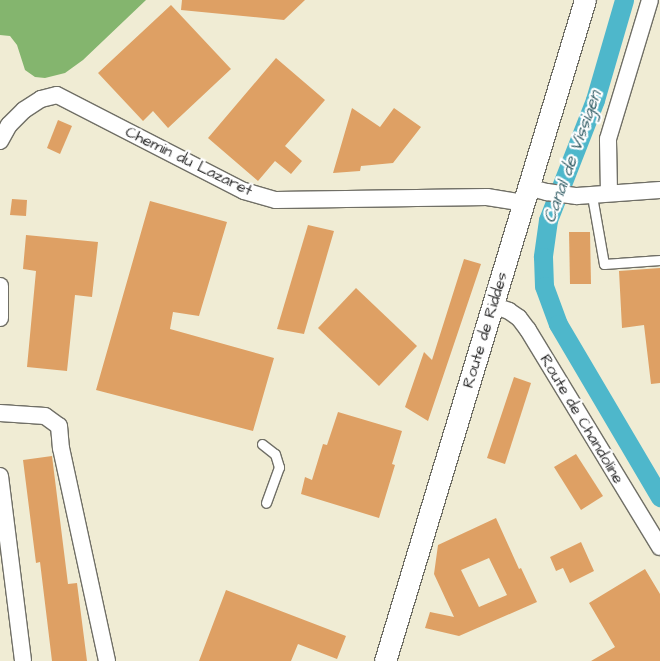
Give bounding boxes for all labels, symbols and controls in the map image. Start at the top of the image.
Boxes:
water label: Canal de Vissigen [539,88,607,226]
street label: Chemin du Lazaret [122,122,256,200]
street label: Route de Riddes [458,270,512,390]
street label: Route de Chandoline [536,351,628,487]

